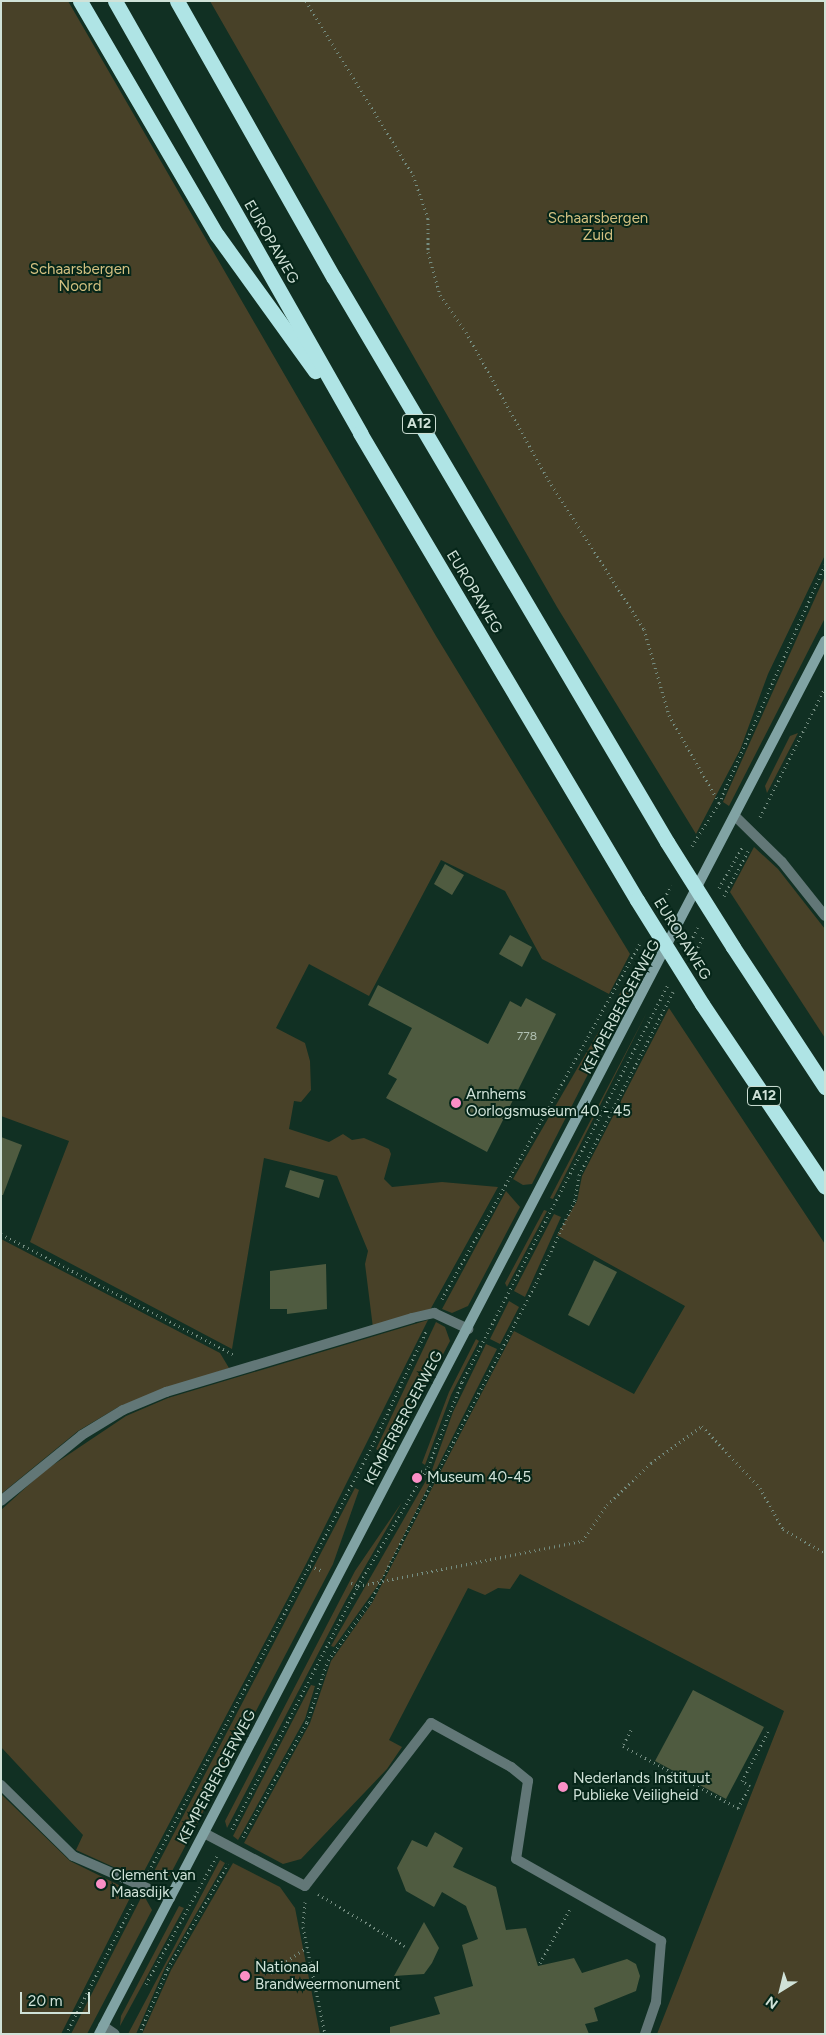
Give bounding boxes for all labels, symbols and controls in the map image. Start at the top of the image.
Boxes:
street label: EUROPAWEG [240,197,302,287]
park label: Schaarsbergen Zuid [548,209,648,244]
park label: Schaarsbergen Noord [30,260,130,295]
road number: A12 [402,412,436,436]
street label: EUROPAWEG [442,547,506,637]
street label: EUROPAWEG [650,895,714,983]
street label: KEMPERBERGERWEG [578,937,664,1077]
house number: 778 [517,1030,537,1044]
road number: A12 [746,1084,782,1108]
place label: Arnhems Oorlogsmuseum 40 - 45 [466,1085,631,1120]
marker: Arnhems Oorlogsmuseum 40 - 45 [450,1097,462,1109]
street label: KEMPERBERGERWEG [361,1348,447,1488]
place label: Museum 40-45 [427,1469,531,1487]
marker: Museum 40-45 [411,1472,423,1484]
street label: KEMPERBERGERWEG [174,1707,260,1847]
place label: Nederlands Instituut Publieke Veiligheid [573,1769,710,1804]
marker: Nederlands Instituut Publieke Veiligheid [557,1781,569,1793]
place label: Clement van Maasdijk [111,1866,196,1901]
marker: Clement van Maasdijk [95,1878,107,1890]
place label: Nationaal Brandweermonument [255,1958,400,1993]
north arrow [756,1965,806,2015]
marker: Nationaal Brandweermonument [239,1970,251,1982]
scale bar [22,1982,92,2014]
text: 20 m [28,1992,62,2010]
text: N [763,1992,781,2013]

